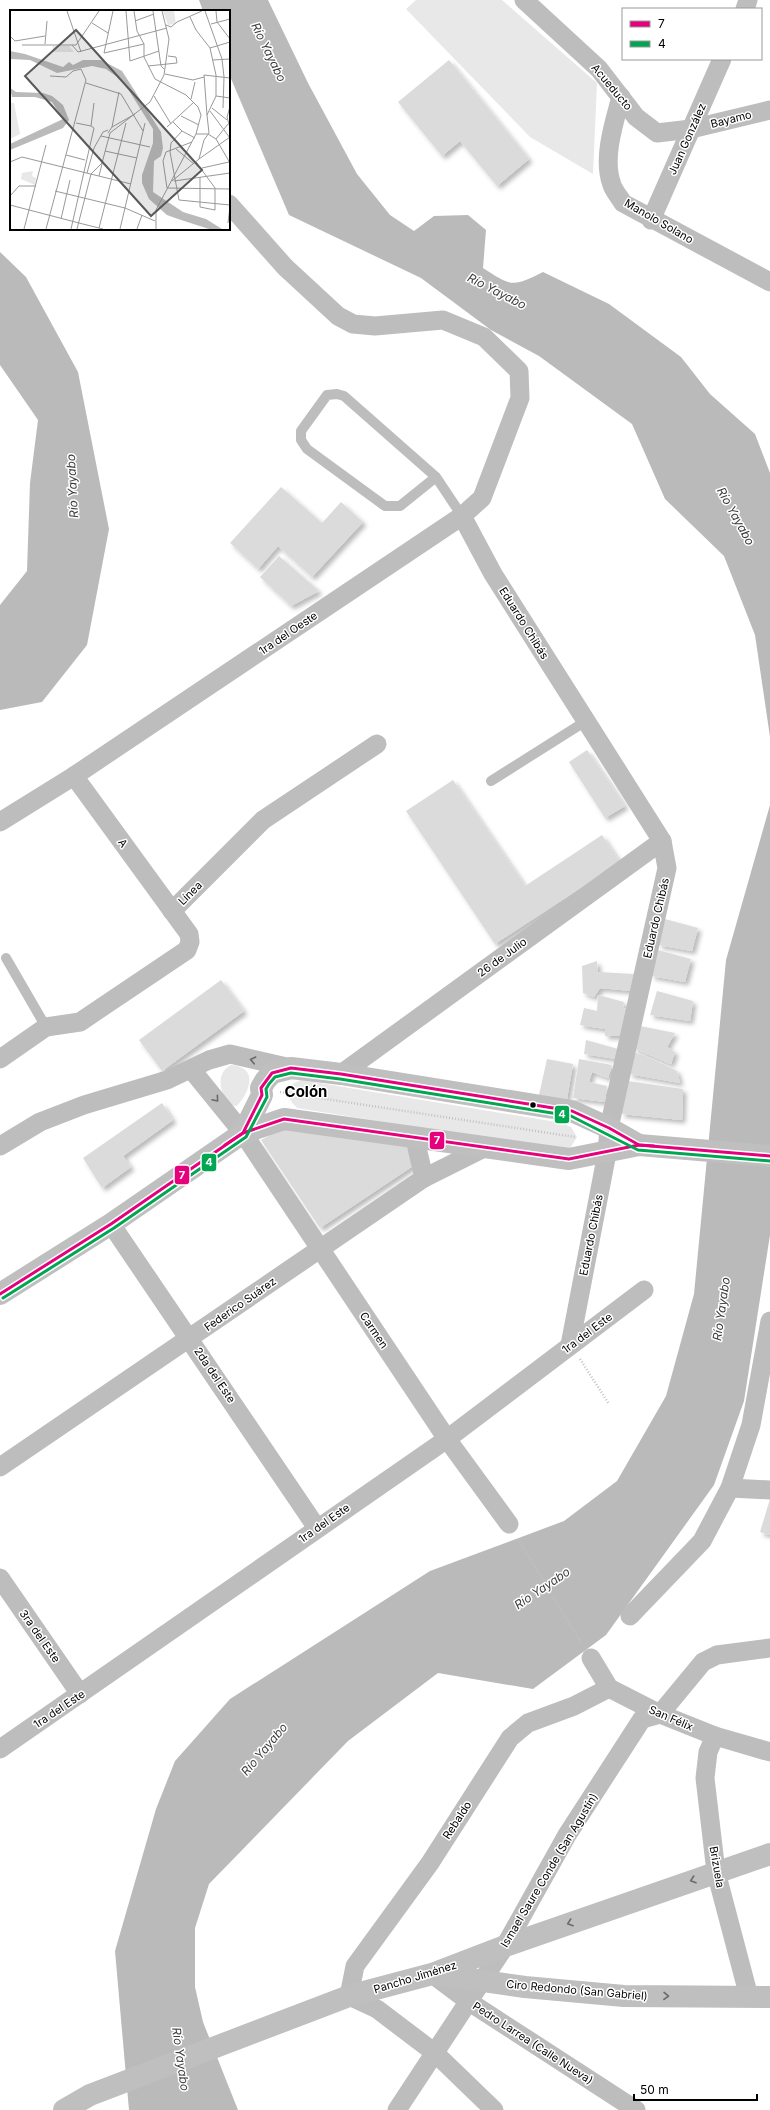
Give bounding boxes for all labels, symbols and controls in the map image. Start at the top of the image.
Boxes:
legend [622,8,762,60]
inset map [10,10,230,230]
text: 7 [658,16,665,31]
water label: Río Yayabo [248,20,290,84]
text: 4 [658,36,666,51]
street label: Acueducto [589,61,636,113]
street label: Juan González [665,101,709,177]
street label: Bayamo [709,107,753,131]
street label: Manolo Solano [622,196,696,247]
water label: Río Yayabo [465,270,529,312]
water label: Río Yayabo [63,454,81,518]
water label: Río Yayabo [714,484,758,548]
street label: Eduardo Chibás [496,584,552,662]
street label: 1ra del Oeste [256,608,320,658]
street label: A [115,836,131,851]
street label: Eduardo Chibás [640,876,672,960]
street label: Línea [175,878,205,908]
street label: 26 de Julio [475,934,530,980]
one-way arrow [250,1056,256,1064]
district label: Colón [285,1082,327,1101]
one-way arrow [212,1095,219,1102]
unlabelled marker [528,1100,538,1110]
line badge: 4 [554,1105,570,1124]
text: 4 [558,1107,566,1121]
line badge: 7 [429,1131,445,1150]
text: 7 [434,1133,440,1147]
line badge: 4 [201,1153,217,1172]
text: 4 [205,1155,213,1169]
line badge: 7 [174,1165,190,1185]
text: 7 [179,1168,185,1182]
street label: Eduardo Chibás [576,1193,606,1277]
street label: Federico Suárez [201,1274,279,1334]
water label: Río Yayabo [709,1276,733,1342]
street label: Carmen [357,1309,391,1351]
street label: 1ra del Este [559,1310,615,1356]
street label: 2da del Este [191,1345,239,1405]
street label: 1ra del Este [296,1500,352,1546]
water label: Río Yayabo [511,1564,573,1612]
street label: 3ra del Este [17,1607,63,1665]
street label: 1ra del Este [31,1687,87,1731]
street label: San Félix [647,1702,695,1734]
water label: Río Yayabo [238,1720,290,1778]
street label: Ismael Saure Conde (San Agustín) [497,1790,601,1950]
street label: Rebaldo [440,1798,475,1842]
street label: Brizuela [706,1845,728,1889]
one-way arrow [690,1875,697,1884]
one-way arrow [567,1918,574,1927]
street label: Pancho Jiménez [372,1958,458,1996]
street label: Ciro Redondo (San Gabriel) [506,1977,648,2003]
one-way arrow [663,1992,669,2001]
street label: Pedro Larrea (Calle Nueva) [470,1999,596,2087]
water label: Río Yayabo [169,2026,193,2092]
scale bar [634,2076,757,2102]
text: 50 m [640,2082,669,2097]

